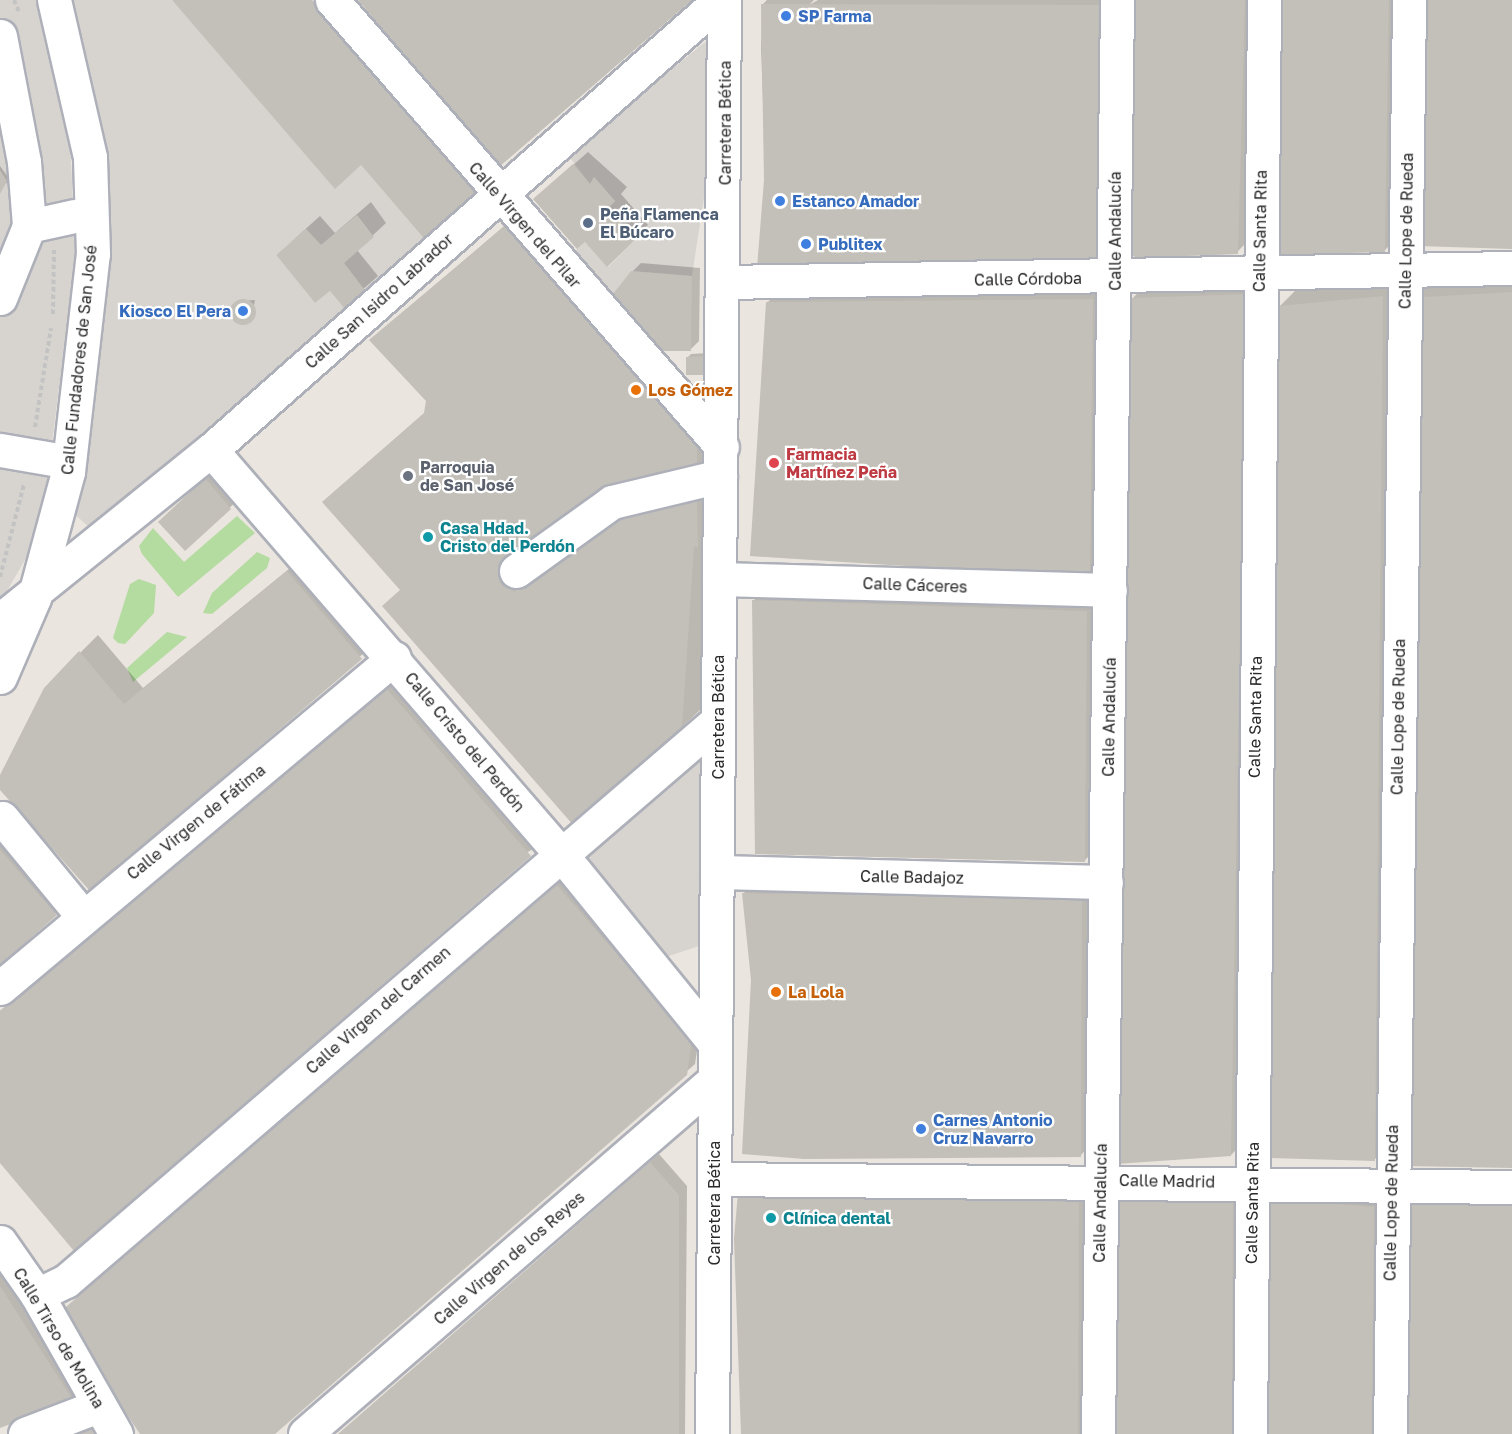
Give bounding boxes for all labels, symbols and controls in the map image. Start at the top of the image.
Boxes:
place label: SP Farma [798,6,871,26]
marker: SP Farma [779,9,793,23]
street label: Carretera Bética [715,61,735,185]
street label: Calle Lope de Rueda [1395,153,1417,309]
street label: Calle Virgen del Pilar [465,158,585,292]
street label: Calle Santa Rita [1249,170,1271,292]
street label: Calle Andalucía [1105,171,1125,291]
place label: Estanco Amador [792,191,919,211]
marker: Estanco Amador [773,194,787,208]
place label: Peña Flamenca El Búcaro [600,204,719,242]
marker: Peña Flamenca El Búcaro [581,216,595,230]
street label: Calle San Isidro Labrador [301,229,457,373]
place label: Publitex [818,234,883,254]
marker: Publitex [799,237,813,251]
street label: Calle Fundadores de San José [57,244,101,476]
street label: Calle Córdoba [974,268,1082,290]
place label: Kiosco El Pera [119,301,231,321]
marker: Kiosco El Pera [236,304,250,318]
place label: Los Gómez [648,380,733,400]
marker: Los Gómez [629,383,643,397]
place label: Farmacia Martínez Peña [786,444,897,482]
marker: Farmacia Martínez Peña [767,456,781,470]
place label: Parroquia de San José [420,457,514,495]
marker: Parroquia de San José [401,469,415,483]
place label: Casa Hdad. Cristo del Perdón [440,518,575,556]
marker: Casa Hdad. Cristo del Perdón [421,530,435,544]
street label: Calle Cáceres [862,574,968,596]
street label: Calle Lope de Rueda [1387,639,1409,795]
street label: Carretera Bética [708,655,728,779]
street label: Calle Santa Rita [1244,656,1266,778]
street label: Calle Andalucía [1098,657,1120,777]
street label: Calle Cristo del Perdón [401,668,529,816]
street label: Calle Virgen de Fátima [123,760,269,884]
street label: Calle Badajoz [860,866,964,888]
street label: Calle Virgen del Carmen [302,942,454,1078]
place label: La Lola [788,982,844,1002]
marker: La Lola [769,985,783,999]
place label: Carnes Antonio Cruz Navarro [933,1110,1053,1148]
marker: Carnes Antonio Cruz Navarro [914,1122,928,1136]
street label: Calle Lope de Rueda [1380,1125,1402,1281]
street label: Carretera Bética [704,1141,724,1265]
street label: Calle Santa Rita [1241,1142,1263,1264]
street label: Calle Andalucía [1089,1143,1111,1263]
street label: Calle Madrid [1119,1171,1215,1191]
street label: Calle Virgen de los Reyes [430,1187,588,1329]
place label: Clínica dental [783,1208,891,1228]
marker: Clínica dental [764,1211,778,1225]
street label: Calle Tirso de Molina [9,1264,109,1412]

